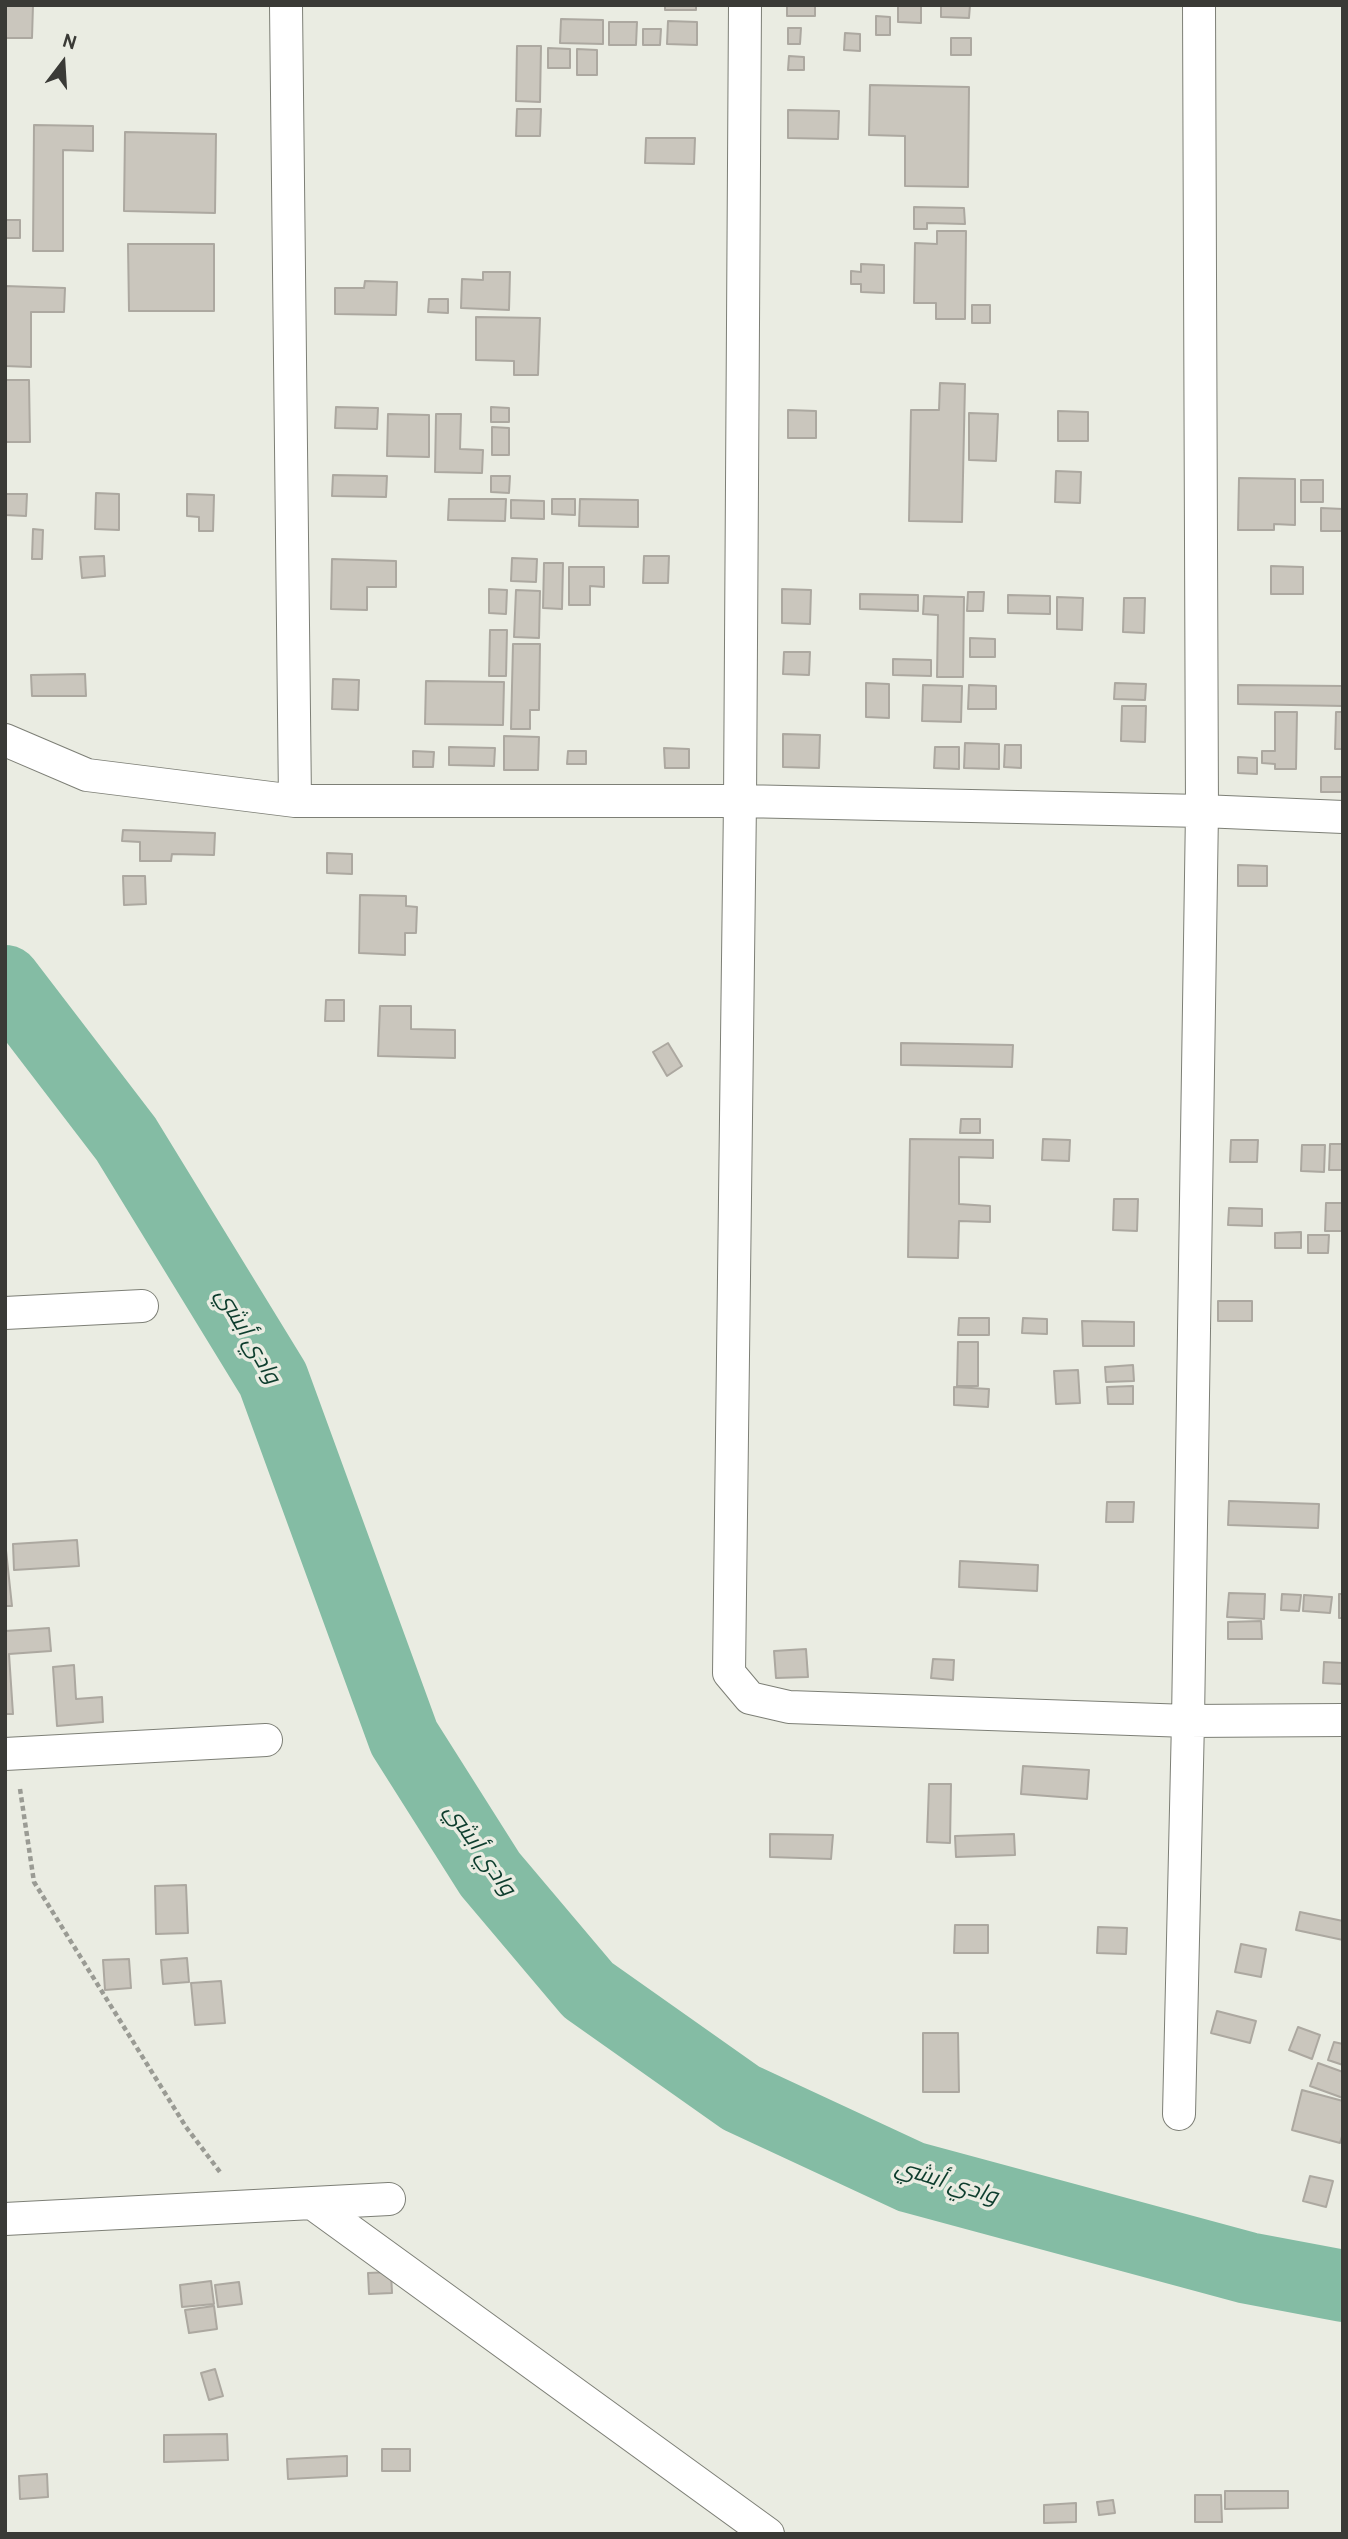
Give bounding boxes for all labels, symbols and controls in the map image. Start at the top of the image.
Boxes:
north arrow [28,28,98,98]
text: N [59,29,79,56]
water label: وادي أبشي [208,1284,284,1390]
water label: وادي أبشي [436,1800,520,1902]
water label: وادي أبشي [891,2155,1001,2213]

